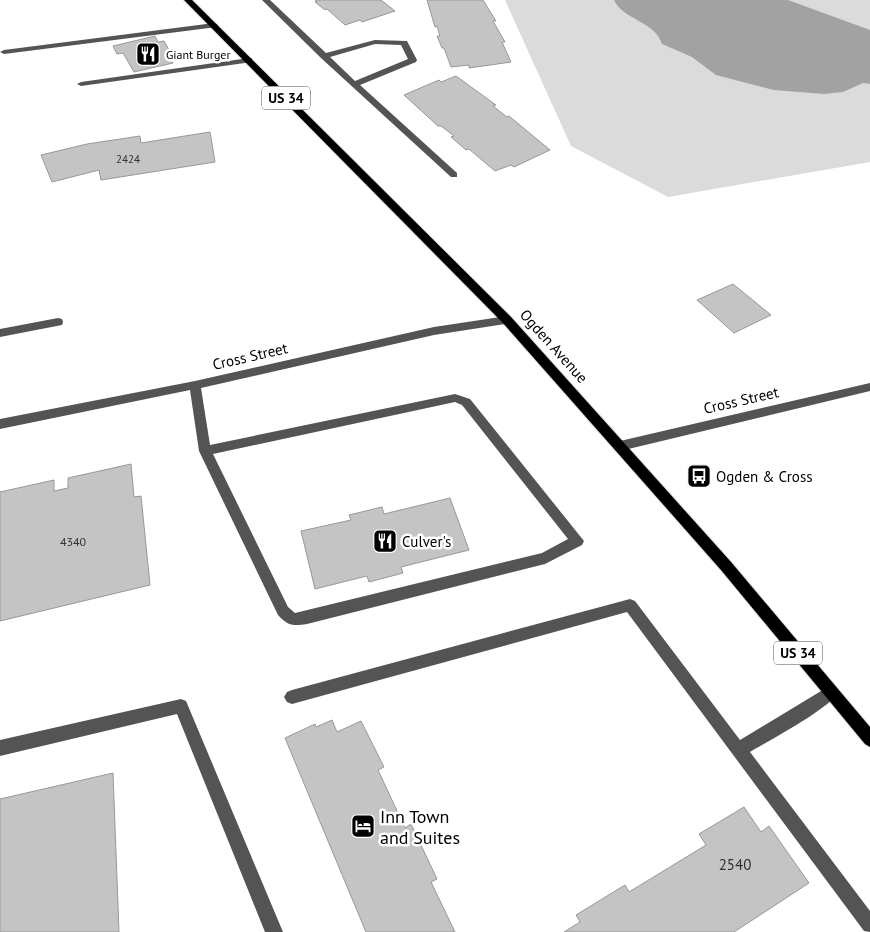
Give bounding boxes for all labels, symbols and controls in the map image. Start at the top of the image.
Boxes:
restaurant icon: Giant Burger [135,41,161,67]
place label: Giant Burger [166,47,231,62]
road number: US 34 [262,86,310,110]
house number: 2424 [116,152,140,166]
street label: Ogden Avenue [516,305,592,387]
street label: Cross Street [211,338,289,374]
street label: Cross Street [702,382,780,418]
bus stop icon: Ogden & Cross [686,463,712,489]
place label: Ogden & Cross [716,467,813,486]
restaurant icon: Culver's [372,528,398,554]
place label: Culver's [402,532,451,551]
house number: 4340 [60,534,87,549]
road number: US 34 [774,641,822,664]
place label: Inn Town and Suites [380,805,460,849]
hotel icon: Inn Town and Suites [350,813,376,839]
house number: 2540 [719,855,751,874]

